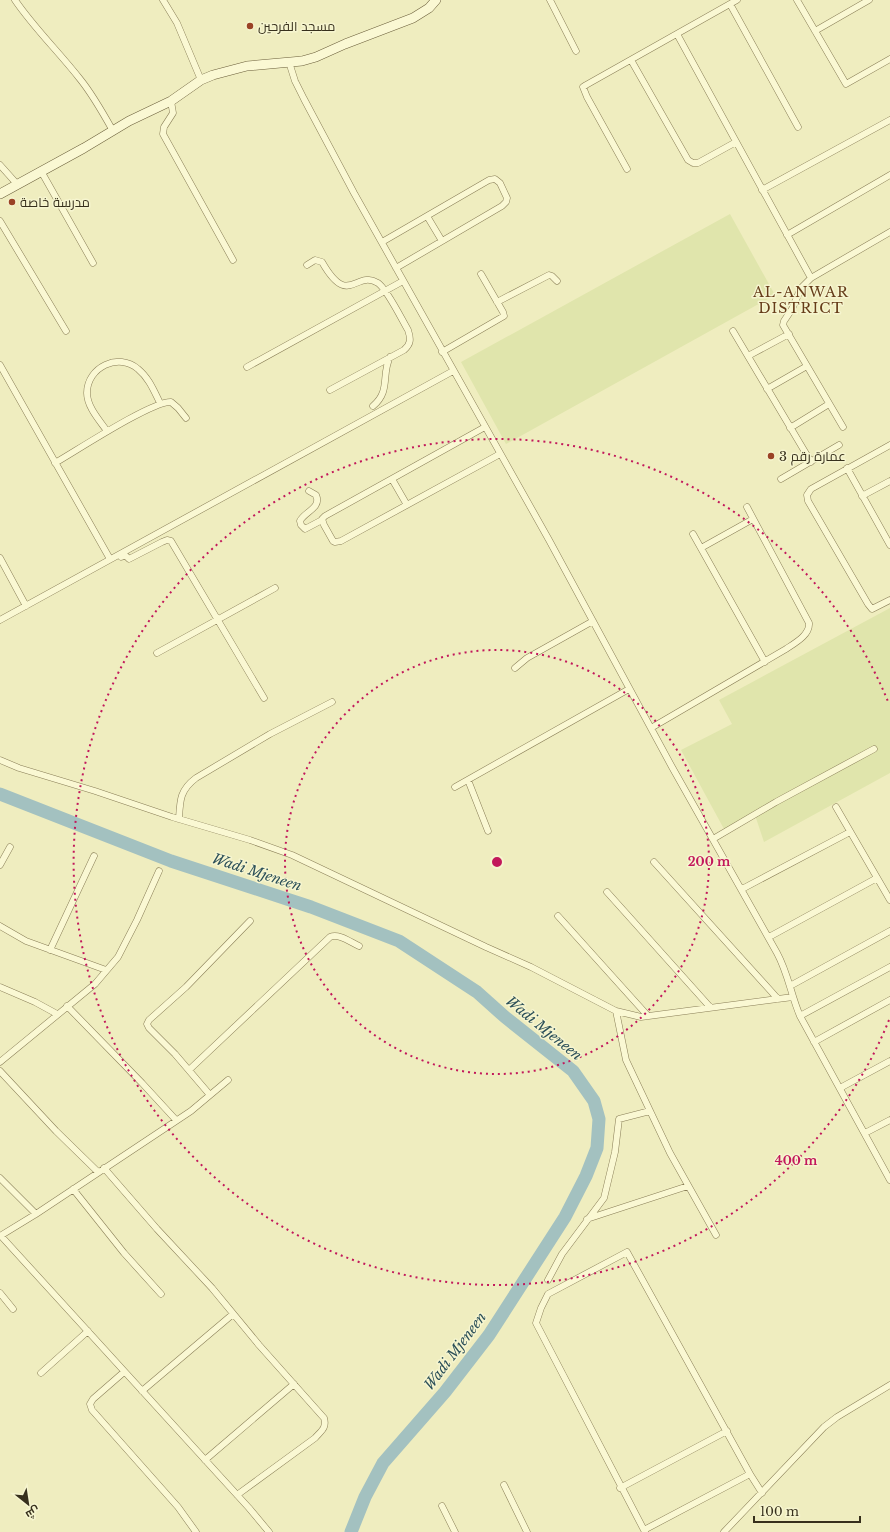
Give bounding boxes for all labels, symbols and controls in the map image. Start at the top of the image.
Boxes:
place label: مسجد الفرحين [258,18,335,35]
marker: مسجد الفرحين [245,21,255,31]
place label: مدرسة خاصة [20,194,90,211]
marker: مدرسة خاصة [7,197,17,207]
district label: AL-ANWAR DISTRICT [752,283,849,317]
place label: عمارة رقم 3 [779,448,846,466]
marker: عمارة رقم 3 [766,451,776,461]
water label: Wadi Mjeneen [210,849,304,895]
text: 200 m [688,854,731,869]
centre of rings [490,855,504,869]
water label: Wadi Mjeneen [502,992,586,1064]
text: 400 m [775,1153,818,1168]
water label: Wadi Mjeneen [420,1308,490,1393]
north arrow [8,1484,48,1524]
scale bar [754,1498,860,1524]
text: ش [23,1503,43,1522]
text: 100 m [760,1504,799,1519]

